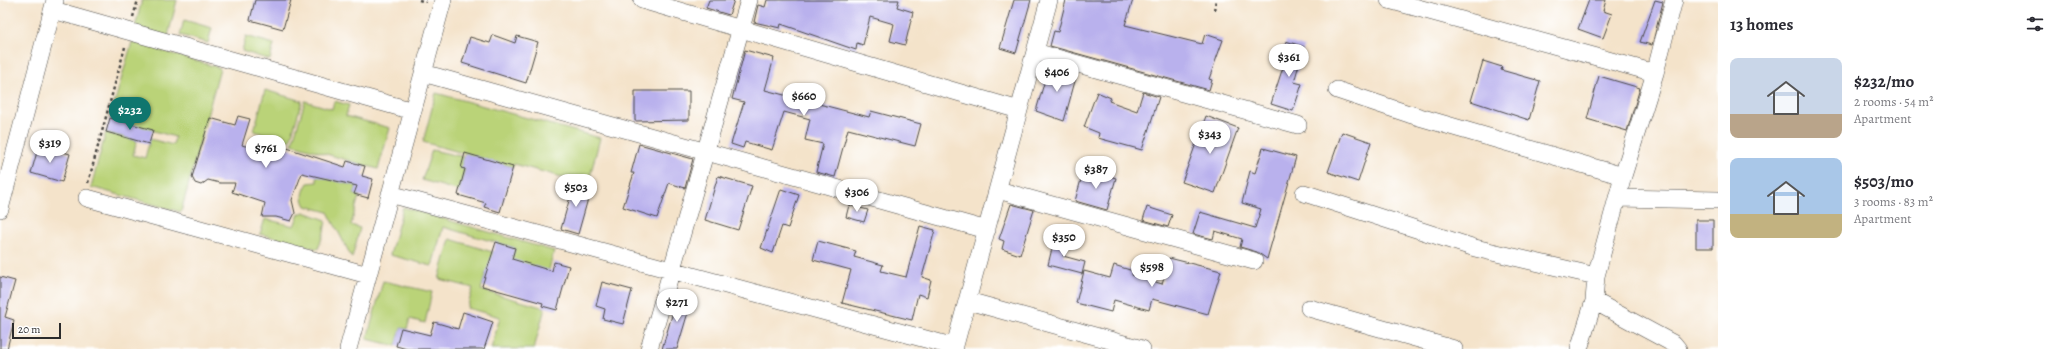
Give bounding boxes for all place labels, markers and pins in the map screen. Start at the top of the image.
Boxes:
pin: $361 [1265,44,1313,78]
pin: $406 [1033,59,1081,93]
pin: $660 [780,83,828,117]
pin: $232 [106,97,154,131]
pin: $343 [1186,121,1234,155]
pin: $319 [26,130,74,164]
pin: $761 [242,135,290,169]
pin: $387 [1072,156,1120,190]
pin: $503 [552,174,600,208]
pin: $306 [833,179,881,213]
pin: $350 [1040,224,1088,258]
pin: $598 [1128,254,1176,288]
pin: $271 [653,289,701,323]

